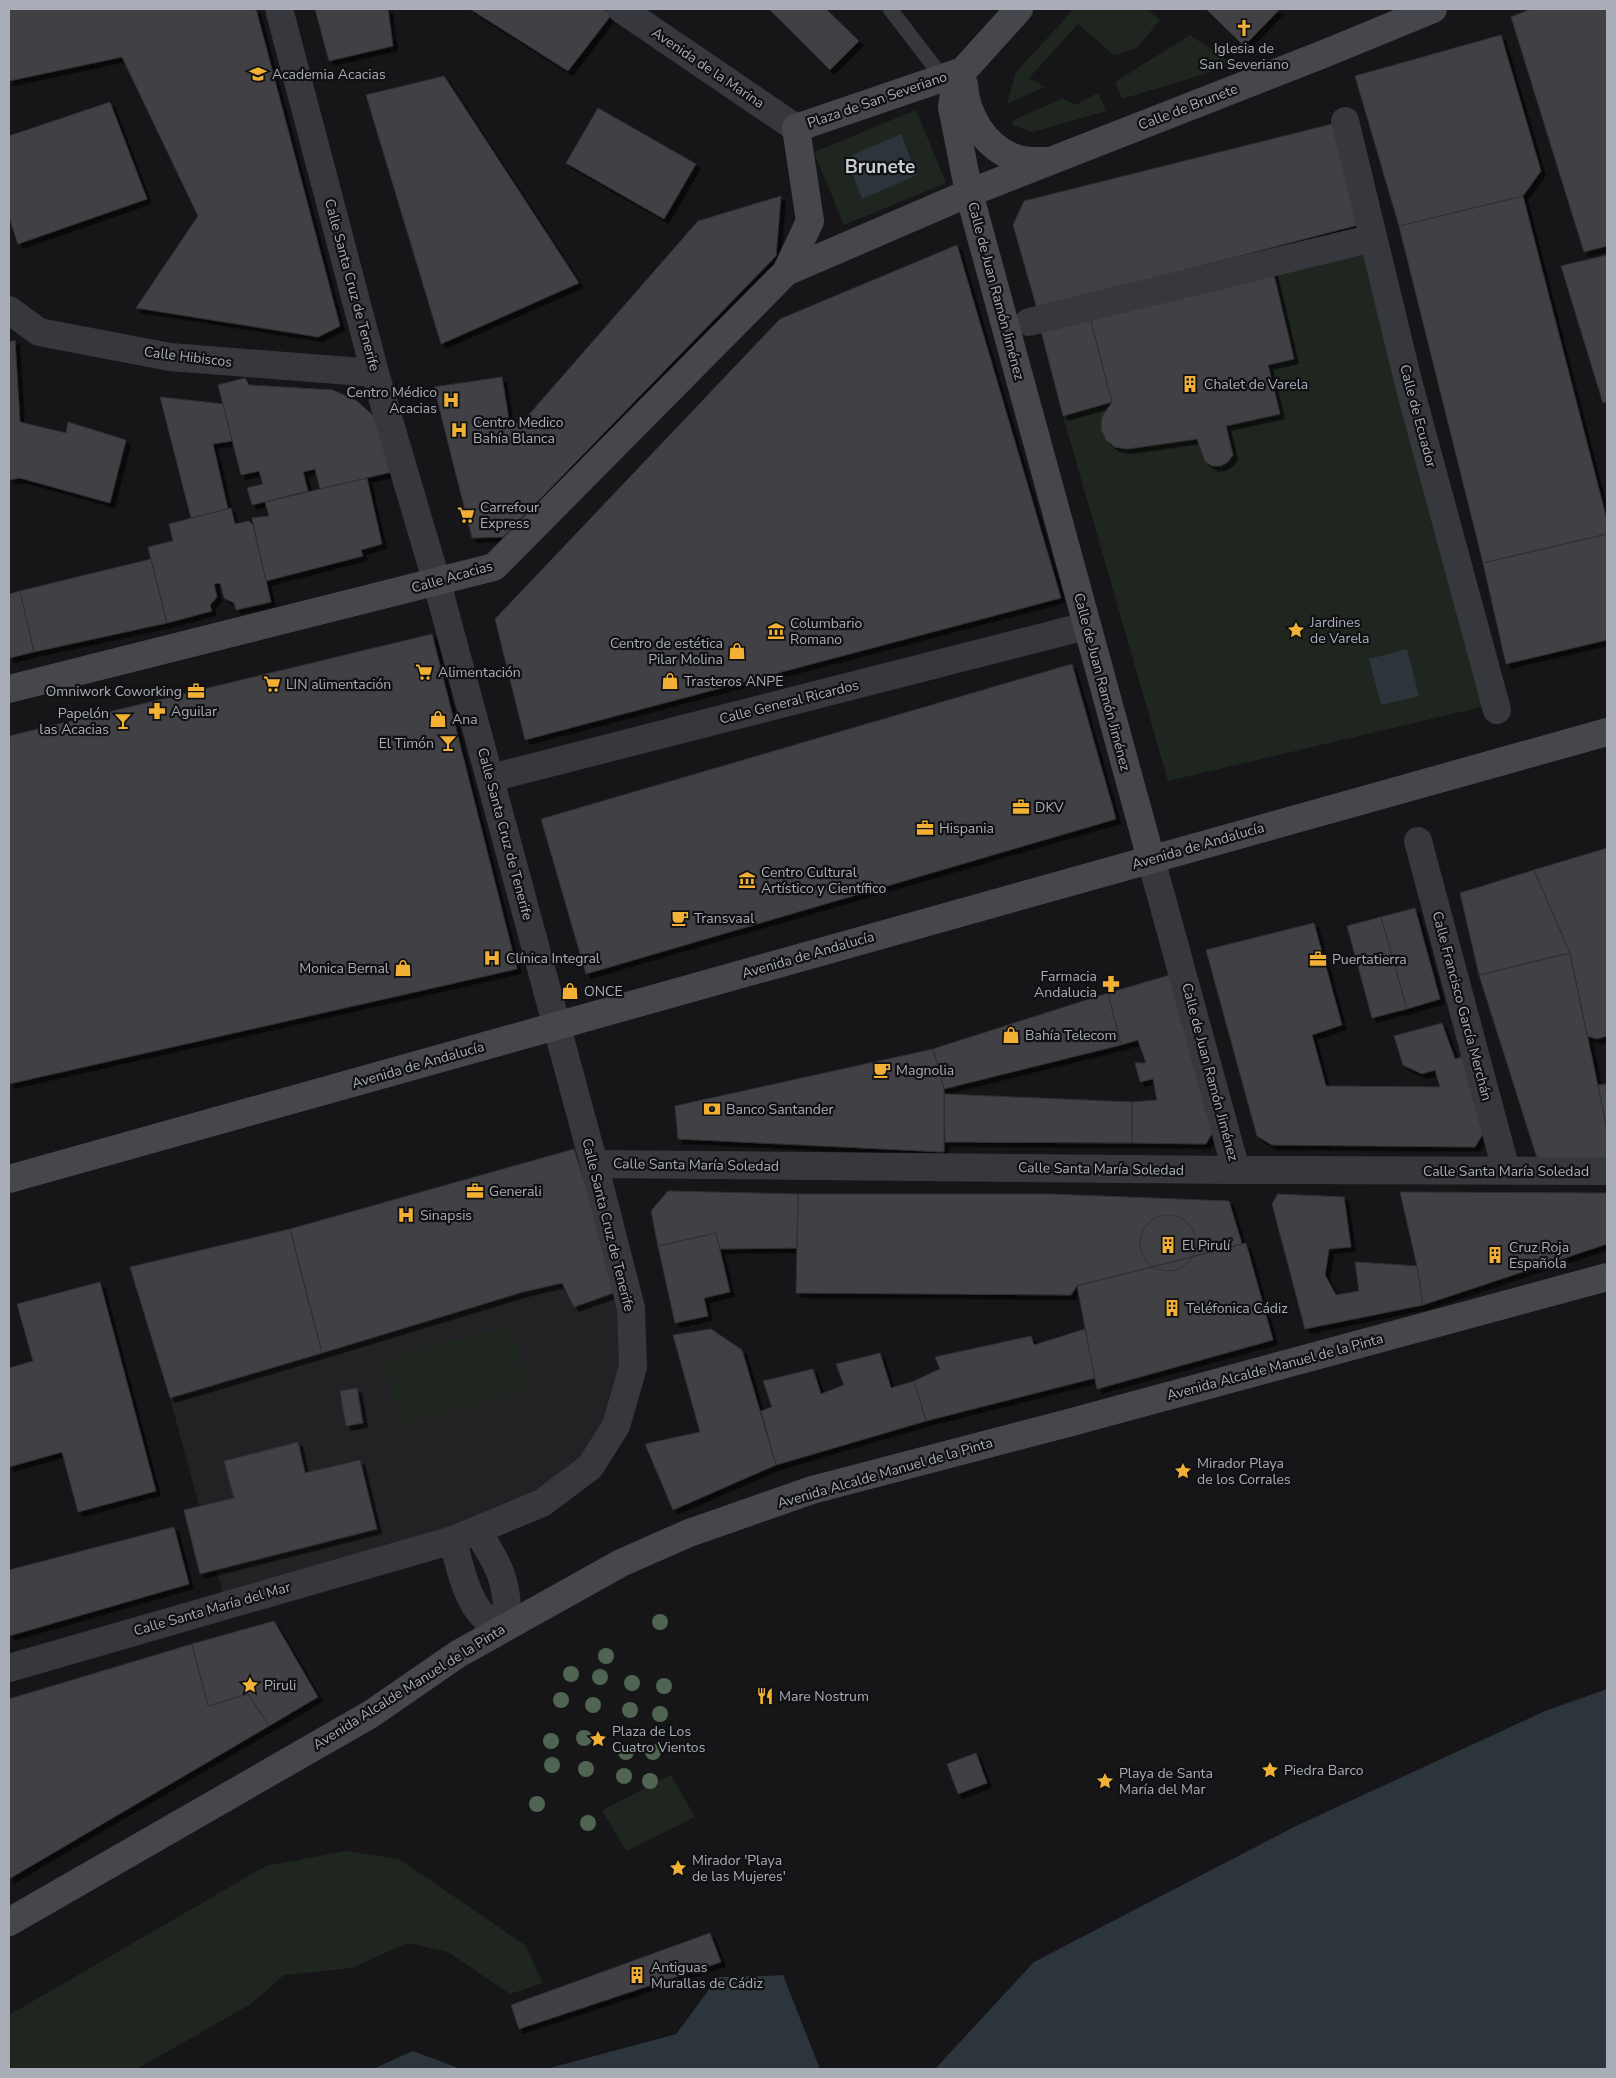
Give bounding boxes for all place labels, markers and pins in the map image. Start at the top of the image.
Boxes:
church icon: Iglesia de San Severiano [1234,18,1254,38]
place label: Iglesia de San Severiano [1199,39,1289,74]
school or university icon: Academia Acacias [248,64,268,84]
place label: Academia Acacias [272,65,386,84]
building icon: Chalet de Varela [1180,374,1200,394]
place label: Chalet de Varela [1204,375,1308,394]
place label: Centro Médico Acacias [347,383,437,418]
hospital icon: Centro Médico Acacias [441,390,461,410]
place label: Centro Medico Bahía Blanca [473,413,564,448]
hospital icon: Centro Medico Bahía Blanca [449,420,469,440]
place label: Carrefour Express [480,498,539,533]
supermarket icon: Carrefour Express [456,505,476,525]
place label: Jardines de Varela [1309,613,1369,648]
place label: Columbario Romano [790,614,863,649]
place icon: Jardines de Varela [1286,620,1306,640]
museum icon: Columbario Romano [766,621,786,641]
place label: Centro de estética Pilar Molina [610,634,723,669]
shop icon: Centro de estética Pilar Molina [727,641,747,661]
supermarket icon: Alimentación [414,662,434,682]
place label: Alimentación [438,663,521,682]
shop icon: Trasteros ANPE [660,671,680,691]
place label: Trasteros ANPE [684,672,783,691]
supermarket icon: LIN alimentación [262,674,282,694]
place label: LIN alimentación [286,675,391,694]
office icon: Omniwork Coworking [186,681,206,701]
place label: Omniwork Coworking [46,682,182,701]
pharmacy icon: Aguilar [147,701,167,721]
place label: Aguilar [171,702,217,721]
place label: Papelón las Acacias [39,704,109,739]
shop icon: Ana [428,709,448,729]
place label: Ana [452,710,478,729]
bar icon: Papelón las Acacias [113,711,133,731]
bar icon: El Timón [438,733,458,753]
place label: El Timón [379,734,434,753]
office icon: DKV [1011,797,1031,817]
place label: DKV [1035,798,1064,817]
office icon: Hispania [915,818,935,838]
place label: Hispania [939,819,994,838]
place label: Centro Cultural Artístico y Científico [761,863,886,898]
museum icon: Centro Cultural Artístico y Científico [737,870,757,890]
cafe icon: Transvaal [670,908,690,928]
place label: Transvaal [694,909,755,928]
hospital icon: Clínica Integral [482,948,502,968]
place label: Clínica Integral [506,949,601,968]
office icon: Puertatierra [1308,949,1328,969]
place label: Puertatierra [1332,950,1407,969]
shop icon: Monica Bernal [393,958,413,978]
place label: Monica Bernal [299,959,390,978]
place label: Farmacia Andalucia [1034,967,1097,1002]
pharmacy icon: Farmacia Andalucia [1101,974,1121,994]
shop icon: ONCE [560,981,580,1001]
place label: ONCE [584,982,623,1001]
shop icon: Bahía Telecom [1001,1025,1021,1045]
place label: Bahía Telecom [1025,1026,1117,1045]
cafe icon: Magnolia [872,1060,892,1080]
place label: Magnolia [896,1061,954,1080]
bank icon: Banco Santander [702,1099,722,1119]
place label: Banco Santander [726,1100,833,1119]
office icon: Generali [465,1181,485,1201]
place label: Generali [489,1182,542,1201]
hospital icon: Sinapsis [396,1205,416,1225]
place label: Sinapsis [420,1206,472,1225]
building icon: El Pirulí [1158,1235,1178,1255]
place label: El Pirulí [1182,1236,1231,1255]
place label: Cruz Roja Española [1509,1238,1569,1273]
building icon: Cruz Roja Española [1485,1245,1505,1265]
building icon: Teléfonica Cádiz [1162,1298,1182,1318]
place label: Teléfonica Cádiz [1186,1299,1288,1318]
place label: Mirador Playa de los Corrales [1197,1454,1291,1489]
place icon: Mirador Playa de los Corrales [1173,1461,1193,1481]
place icon: Piruli [240,1675,260,1695]
place label: Piruli [264,1676,296,1695]
restaurant icon: Mare Nostrum [755,1686,775,1706]
place label: Mare Nostrum [779,1687,869,1706]
place label: Plaza de Los Cuatro Vientos [612,1722,706,1757]
place icon: Plaza de Los Cuatro Vientos [588,1729,608,1749]
place icon: Piedra Barco [1260,1760,1280,1780]
place label: Piedra Barco [1284,1761,1364,1780]
place label: Playa de Santa María del Mar [1119,1764,1213,1799]
place icon: Playa de Santa María del Mar [1095,1771,1115,1791]
place label: Mirador 'Playa de las Mujeres' [692,1851,786,1886]
place icon: Mirador 'Playa de las Mujeres' [668,1858,688,1878]
place label: Antiguas Murallas de Cádiz [651,1958,763,1993]
building icon: Antiguas Murallas de Cádiz [627,1965,647,1985]

